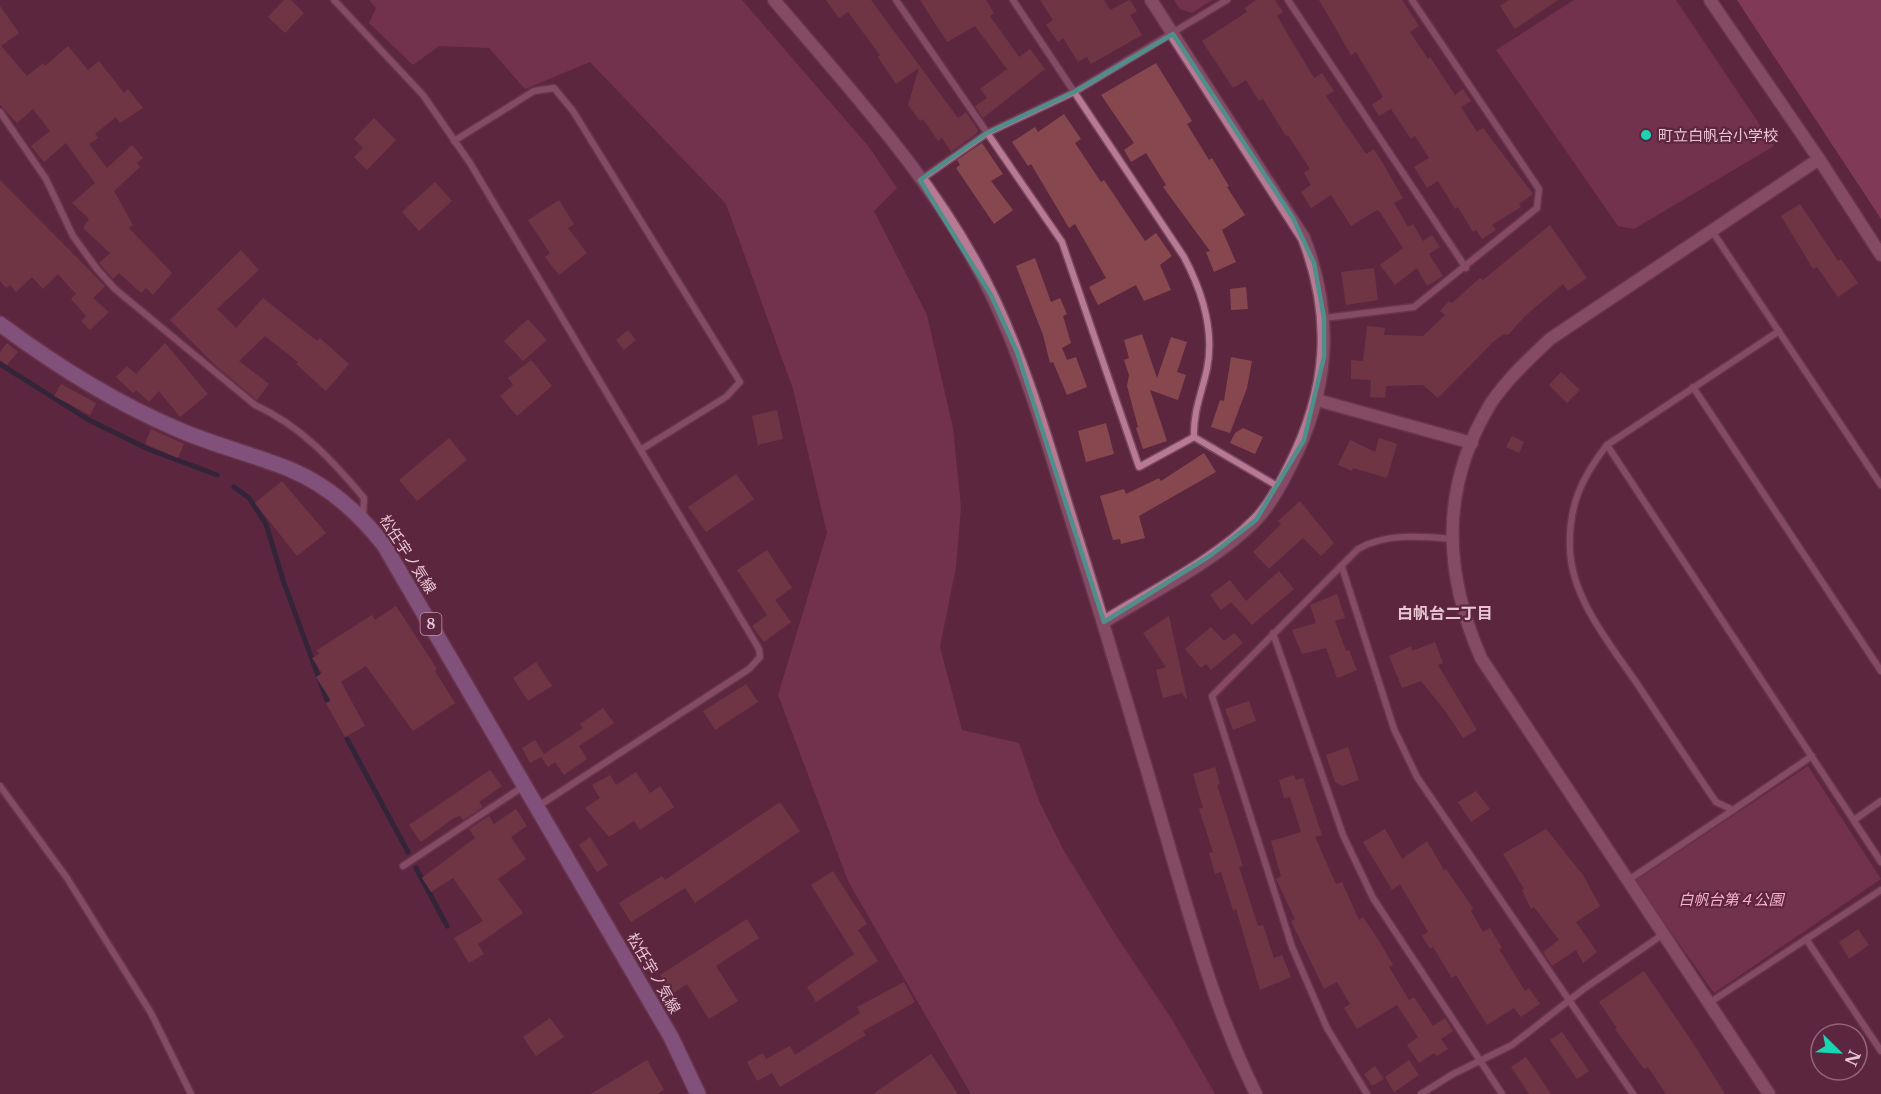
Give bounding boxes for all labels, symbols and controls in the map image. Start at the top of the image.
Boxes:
place label: 町立白帆台小学校 [1658,126,1778,145]
marker: 町立白帆台小学校 [1639,128,1653,142]
street label: 松任宇ノ気線 [376,511,440,597]
district label: 白帆台二丁目 [1397,603,1493,623]
road number: 8 [420,613,442,635]
park label: 白帆台第４公園 [1678,890,1785,909]
street label: 松任宇ノ気線 [623,929,685,1017]
north arrow [1809,1022,1869,1082]
text: N [1841,1047,1865,1069]

